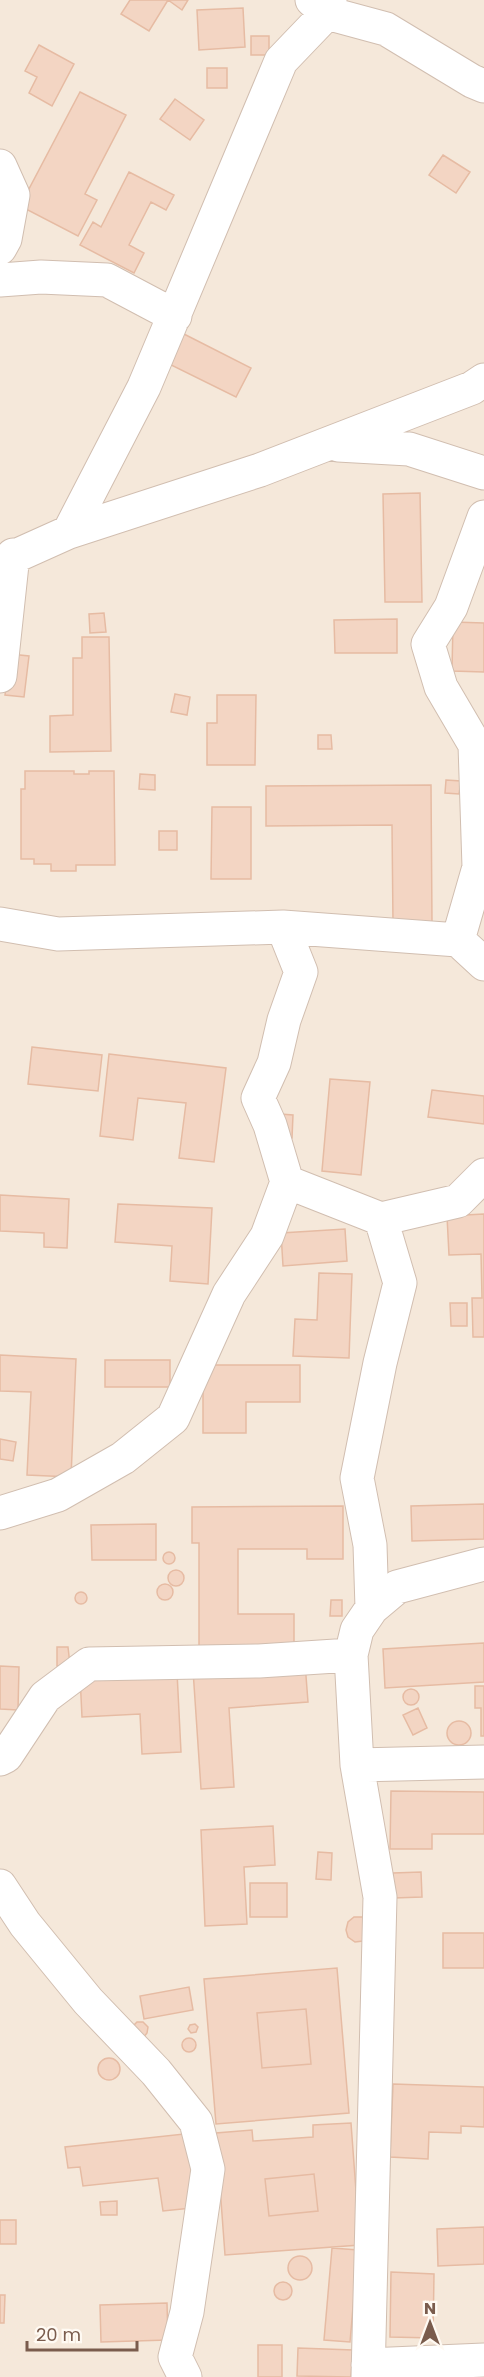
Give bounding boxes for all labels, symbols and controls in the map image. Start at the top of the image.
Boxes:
north arrow [400,2293,460,2353]
text: N [424,2297,436,2320]
scale bar [27,2314,136,2352]
text: 20 m [36,2322,81,2347]

